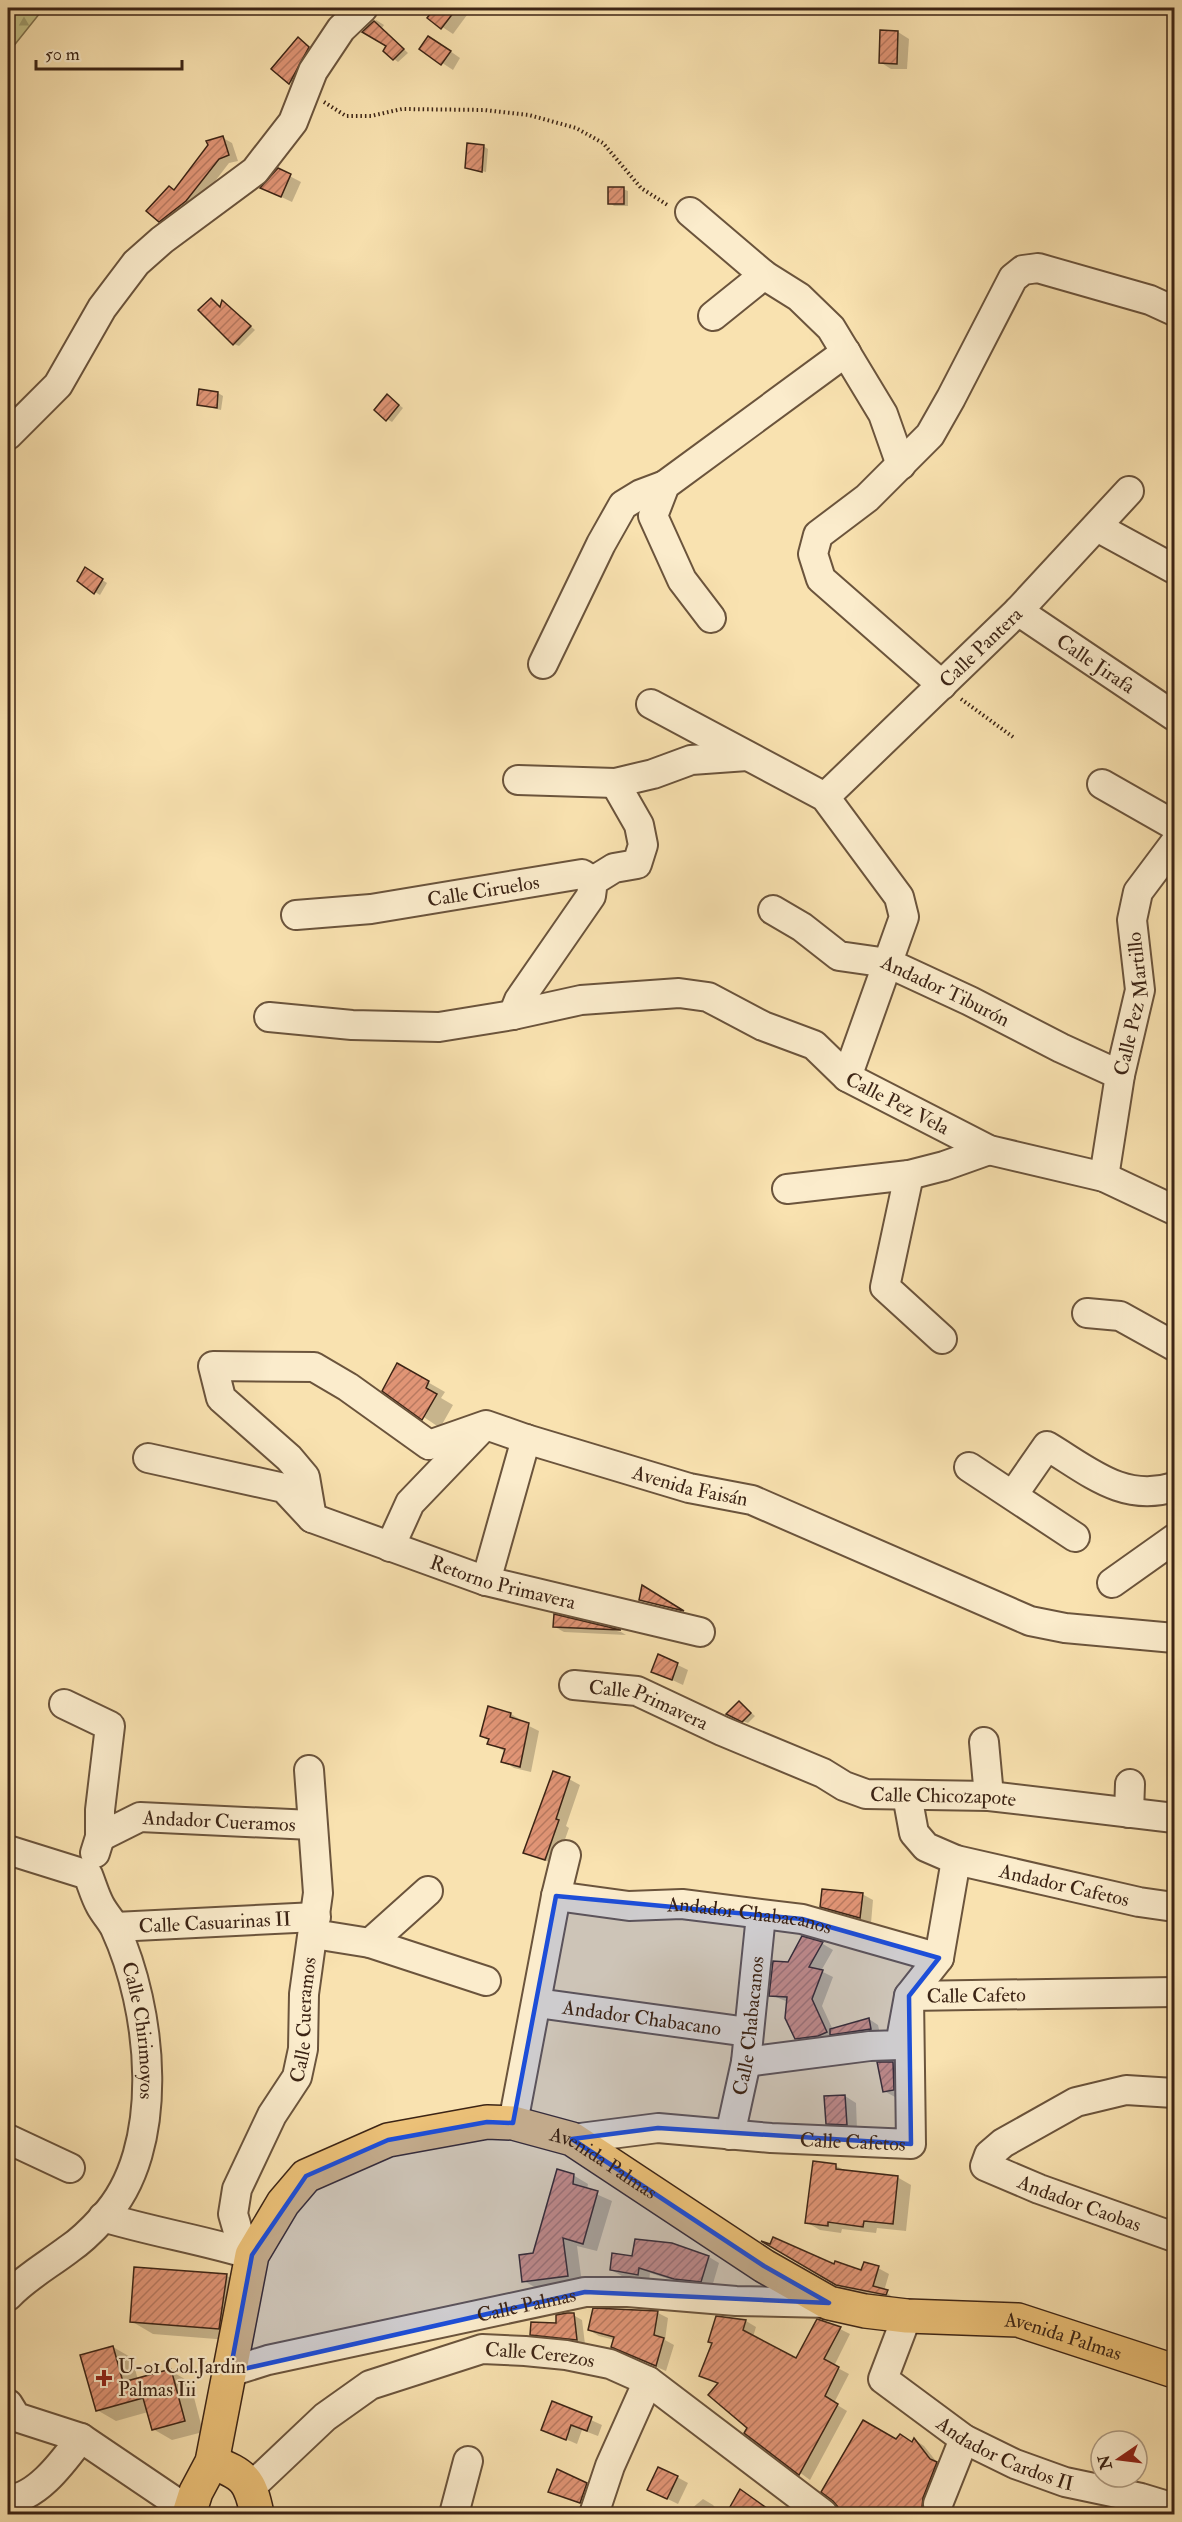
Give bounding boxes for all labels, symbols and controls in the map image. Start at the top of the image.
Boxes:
scale bar [36,33,182,71]
text: 50 m [45,43,80,66]
street label: Calle Pantera [934,601,1028,693]
street label: Calle Jirafa [1052,628,1141,699]
street label: Calle Ciruelos [425,869,541,912]
street label: Calle Pez Martillo [1108,931,1153,1078]
street label: Andador Tiburón [876,949,1014,1032]
street label: Calle Pez Vela [842,1066,954,1140]
street label: Avenida Faisán [629,1459,750,1511]
street label: Retorno Primavera [427,1549,579,1615]
street label: Calle Primavera [588,1674,713,1736]
street label: Calle Chicozapote [870,1782,1018,1812]
street label: Andador Cueramos [141,1805,296,1837]
street label: Andador Cafetos [996,1858,1132,1912]
street label: Andador Chabacanos [665,1891,835,1939]
street label: Calle Casuarinas II [138,1906,292,1938]
street label: Calle Cueramos [284,1955,322,2085]
street label: Calle Chabacanos [727,1955,769,2098]
street label: Calle Chirimoyos [116,1959,160,2100]
street label: Calle Cafeto [926,1982,1026,2008]
street label: Andador Chabacano [560,1994,723,2041]
street label: Avenida Palmas [546,2121,662,2205]
street label: Calle Cafetos [799,2127,906,2156]
street label: Andador Caobas [1013,2169,1145,2237]
street label: Calle Palmas [474,2282,578,2327]
street label: Avenida Palmas [1003,2307,1125,2366]
street label: Calle Cerezos [484,2337,597,2373]
place label: U-01 Col.Jardin Palmas Iii [118,2354,246,2402]
marker: U-01 Col.Jardin Palmas Iii [95,2369,113,2387]
street label: Andador Cardos II [931,2410,1076,2496]
north arrow [1089,2429,1149,2489]
text: N [1094,2452,1117,2473]

